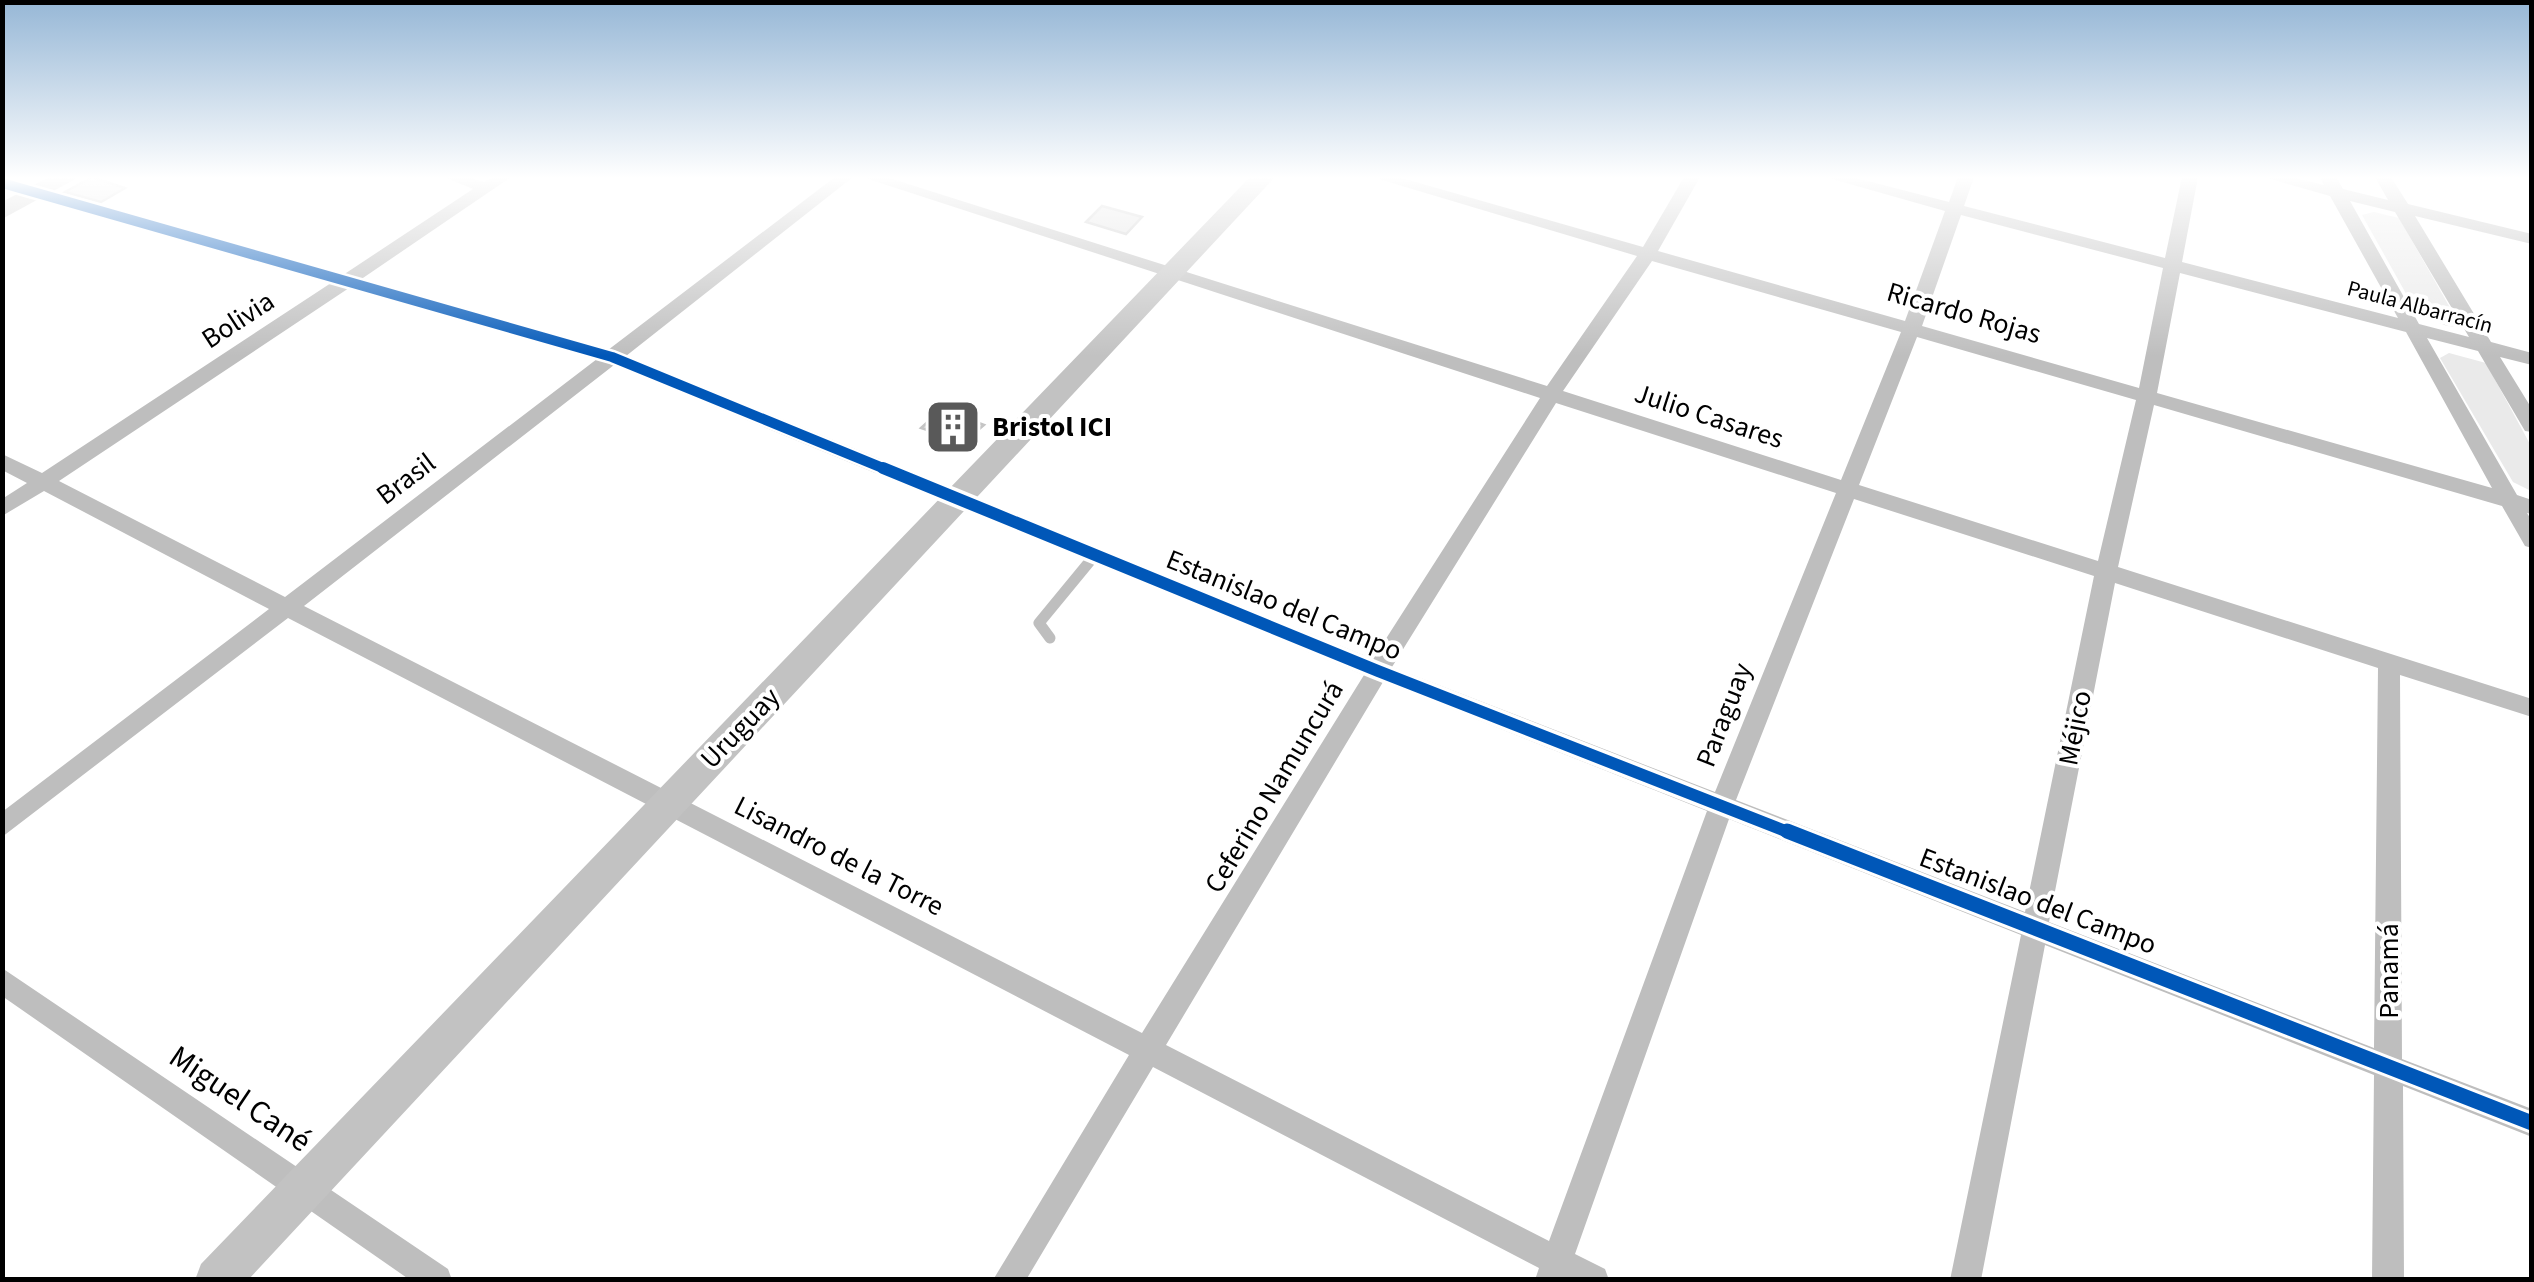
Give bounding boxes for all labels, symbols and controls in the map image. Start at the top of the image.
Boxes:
street label: Ricardo Rojas [1882,272,2046,354]
street label: Paula Albarracín [2344,272,2496,342]
street label: Bolivia [194,282,282,358]
street label: Julio Casares [1629,373,1789,459]
building icon: Bristol ICI [923,397,983,457]
place label: Bristol ICI [992,407,1112,447]
street label: Brasil [368,443,444,515]
street label: Estanislao del Campo [1160,539,1408,671]
street label: Paraguay [1686,657,1762,773]
street label: Ceferino Namuncurá [1195,673,1353,901]
street label: Uruguay [691,678,789,778]
street label: Méjico [2048,687,2102,769]
street label: Lisandro de la Torre [727,786,951,926]
street label: Estanislao del Campo [1914,837,2162,965]
street label: Panamá [2369,923,2409,1019]
street label: Miguel Cané [160,1034,320,1164]

